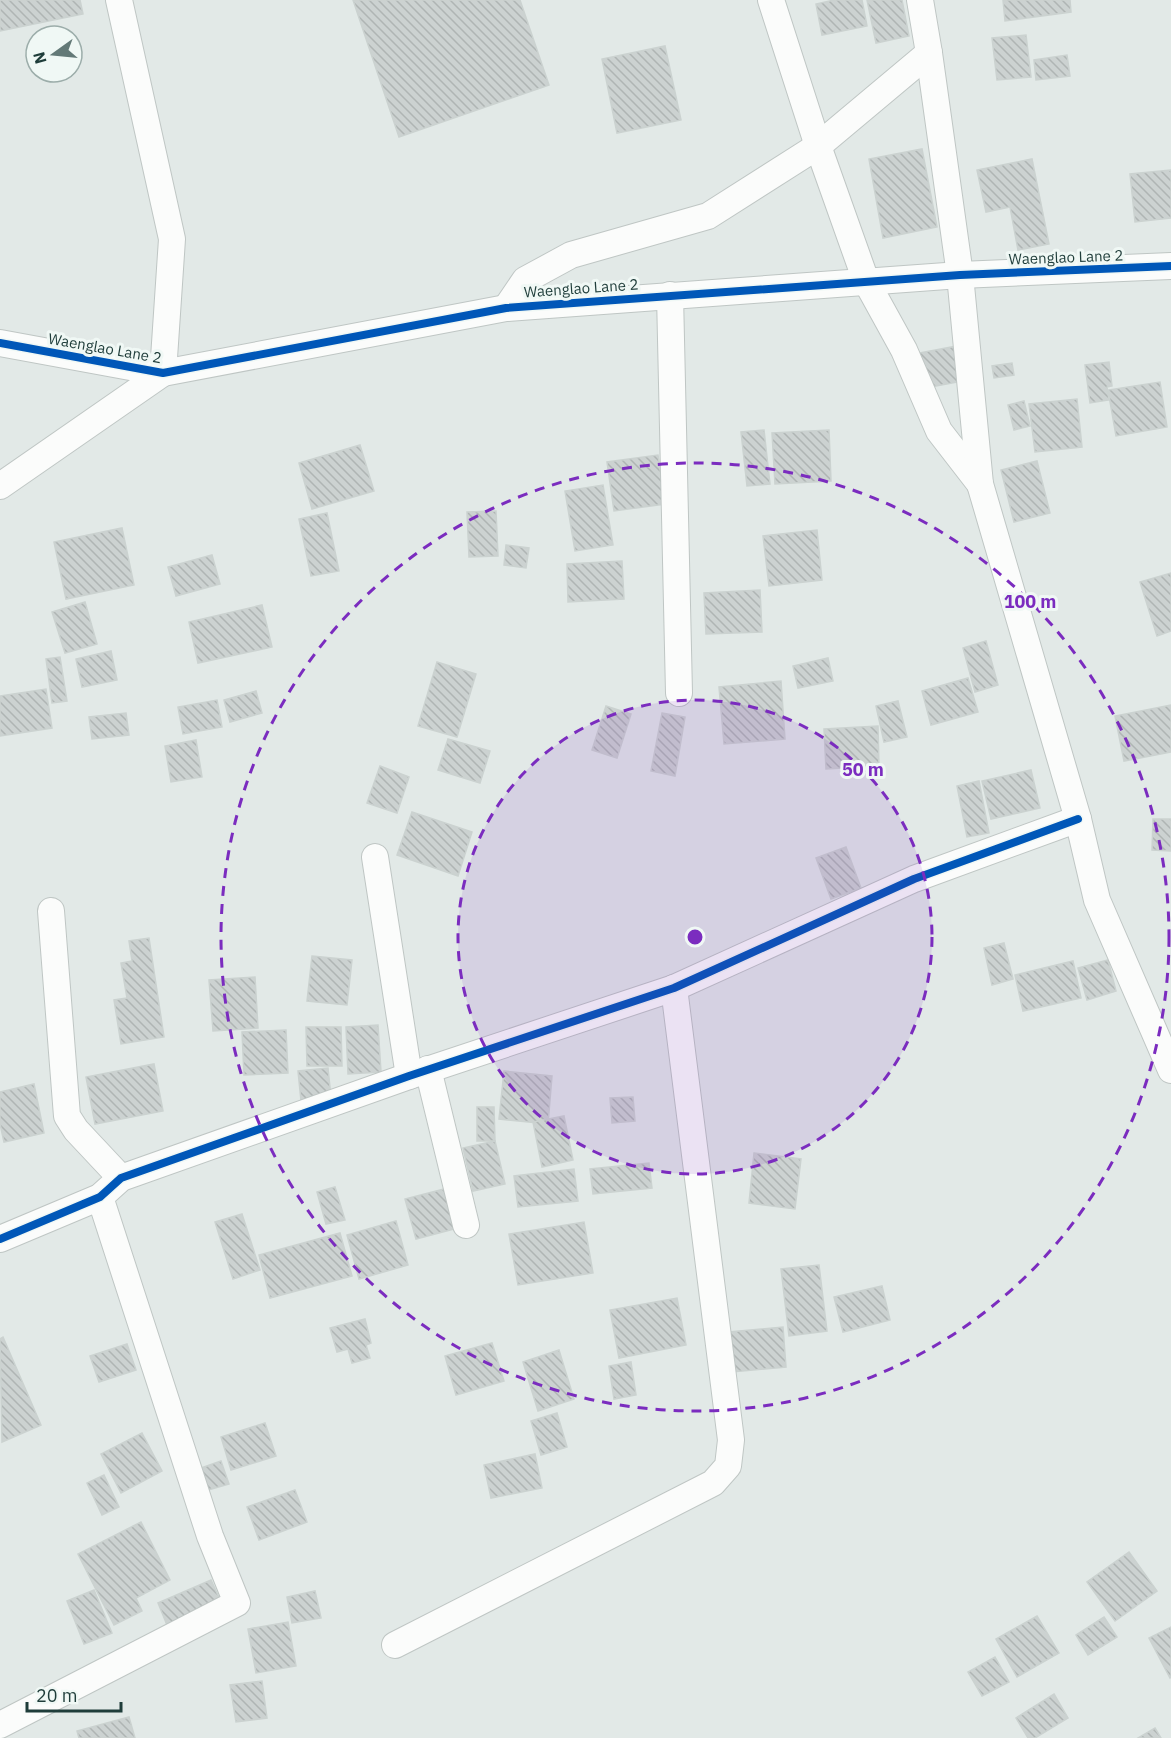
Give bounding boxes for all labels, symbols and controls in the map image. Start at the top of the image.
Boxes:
north arrow [24,24,84,84]
text: N [28,50,51,66]
street label: Waenglao Lane 2 [1008,246,1124,268]
street label: Waenglao Lane 2 [523,275,639,301]
street label: Waenglao Lane 2 [47,329,163,367]
text: 100 m [1004,590,1056,613]
text: 50 m [842,758,884,781]
centre of rings [685,927,705,947]
scale bar [27,1675,122,1713]
text: 20 m [36,1684,78,1707]

